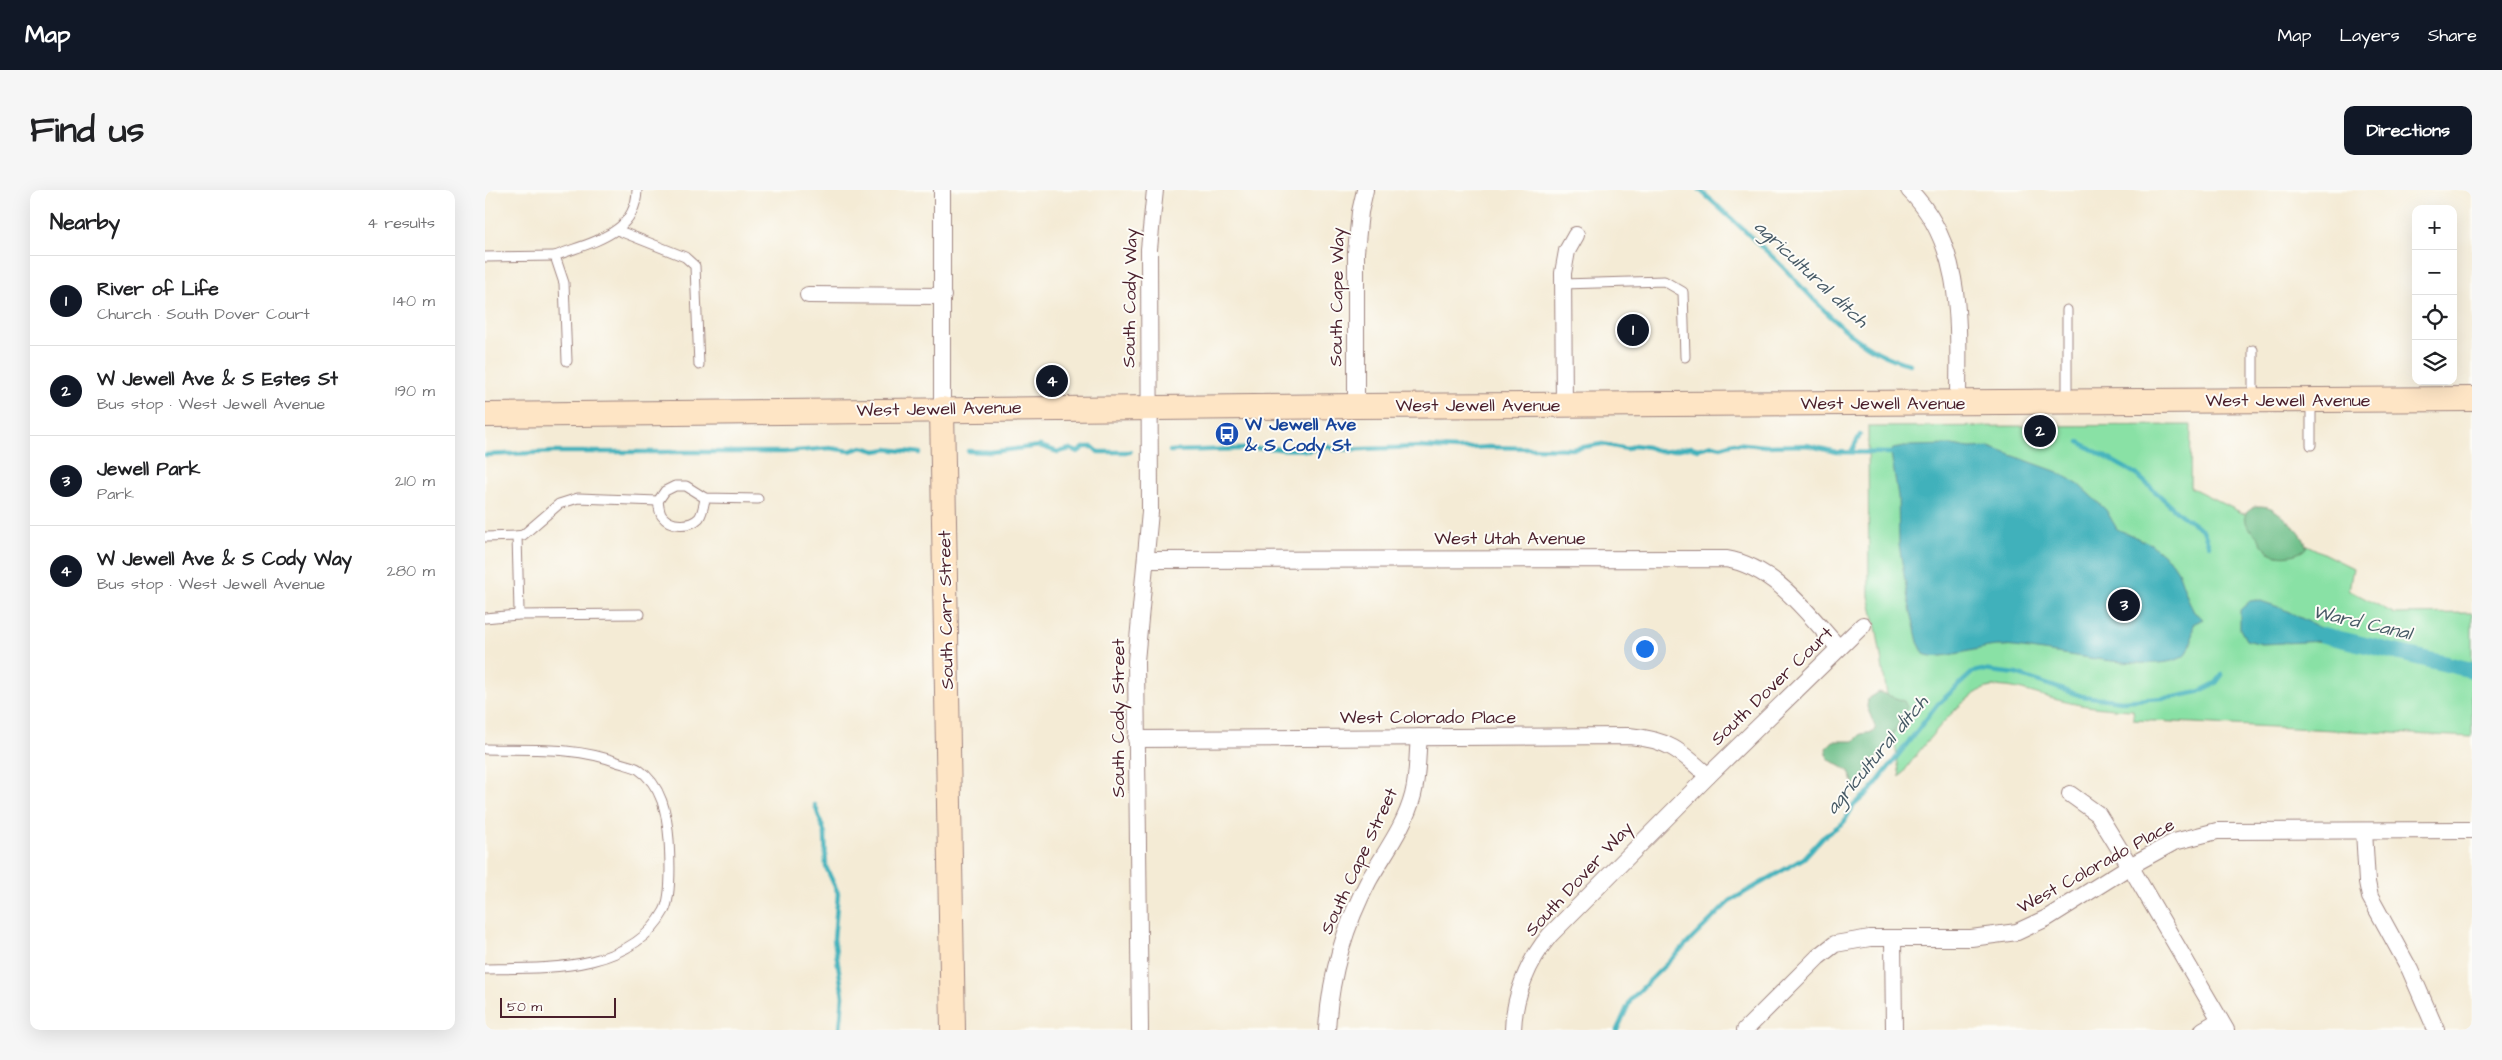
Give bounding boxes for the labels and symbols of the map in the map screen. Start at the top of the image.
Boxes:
water label: agricultural ditch [1748,214,1875,335]
street label: South Cape Way [1323,227,1352,367]
street label: South Cody Way [1116,228,1145,368]
pin: 1 [1617,311,1649,349]
pin: 4 [1036,362,1068,400]
street label: West Jewell Avenue [2205,388,2371,413]
street label: West Jewell Avenue [1800,391,1966,416]
street label: West Jewell Avenue [1395,393,1561,418]
street label: West Jewell Avenue [856,395,1022,423]
place label: W Jewell Ave & S Cody St [1244,412,1356,459]
pin: 2 [2024,412,2056,450]
bus stop icon: W Jewell Ave & S Cody St [1214,421,1240,447]
street label: West Utah Avenue [1434,526,1586,551]
street label: South Carr Street [932,530,960,690]
pin: 3 [2108,586,2140,624]
water label: Ward Canal [2310,599,2417,648]
street label: South Dover Court [1705,620,1839,751]
your location [1632,636,1658,662]
street label: South Cody Street [1106,638,1132,797]
water label: agricultural ditch [1819,689,1936,820]
street label: West Colorado Place [1340,705,1516,730]
street label: South Cape Street [1314,783,1404,938]
street label: West Colorado Place [2013,812,2179,920]
street label: South Dover Way [1519,816,1639,942]
scale bar [500,995,616,1018]

